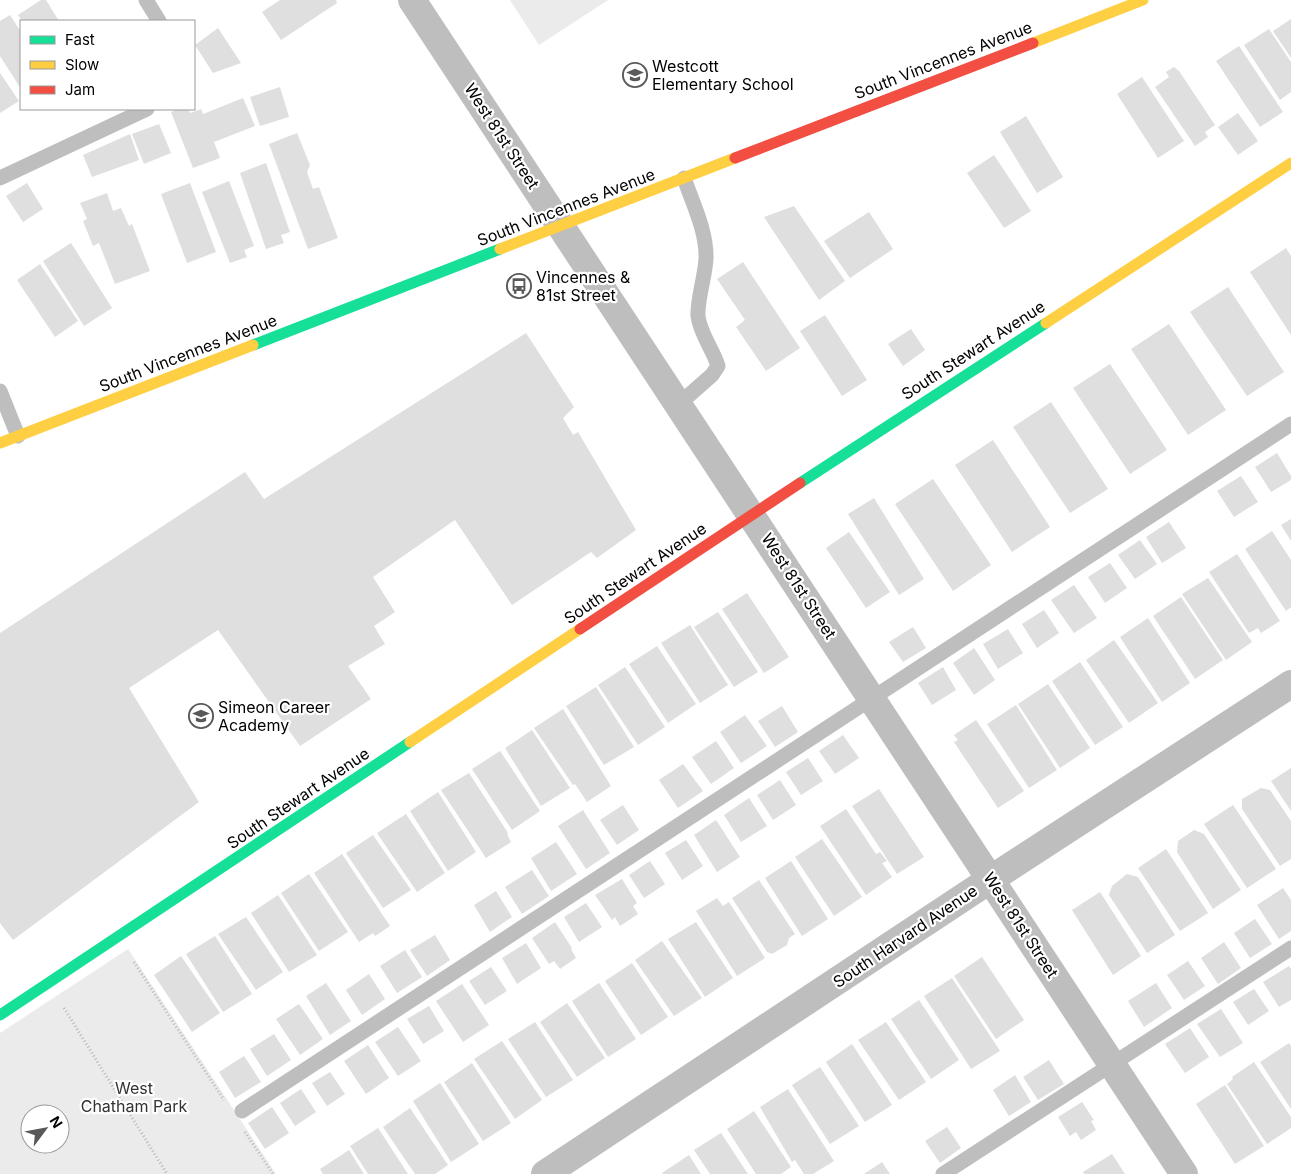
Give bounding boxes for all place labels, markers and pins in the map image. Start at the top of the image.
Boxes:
place label: Westcott Elementary School [652,56,794,94]
school or university icon: Westcott Elementary School [622,62,648,88]
place label: Vincennes & 81st Street [536,267,631,305]
bus stop icon: Vincennes & 81st Street [506,273,532,299]
place label: Simeon Career Academy [218,697,330,735]
school or university icon: Simeon Career Academy [188,703,214,729]

